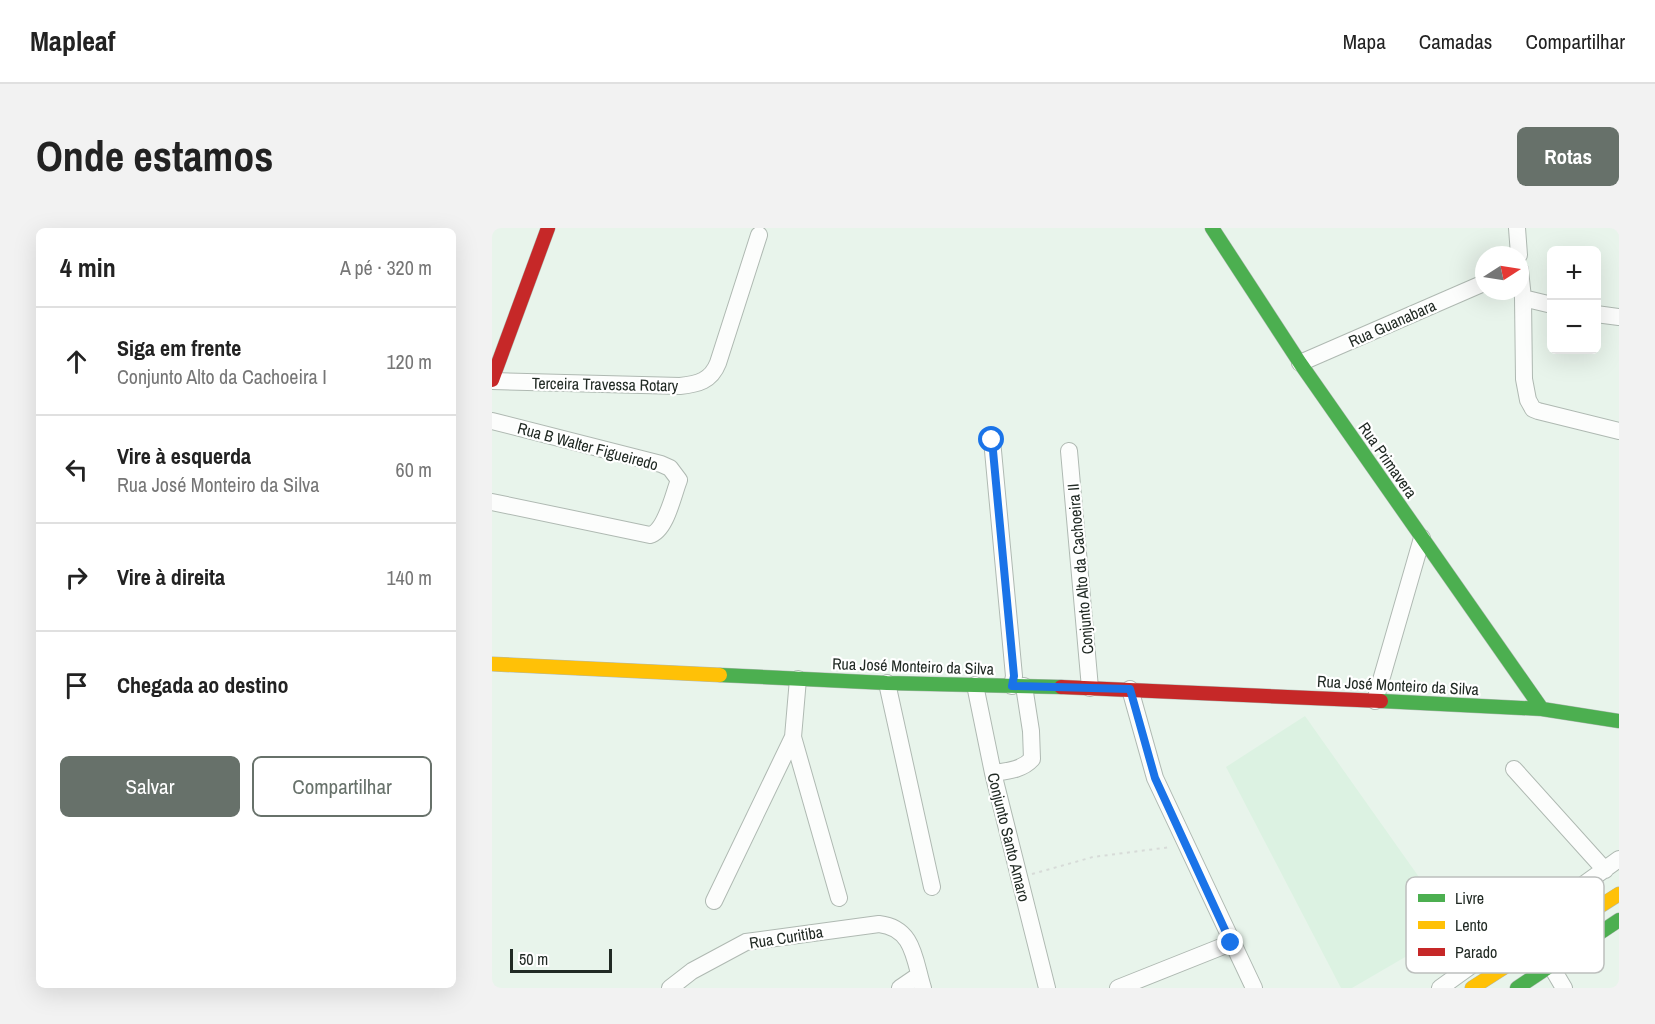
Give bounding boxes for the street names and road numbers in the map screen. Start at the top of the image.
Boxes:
street label: Rua Guanabara [1345,294,1440,352]
street label: Terceira Travessa Rotary [532,372,679,396]
street label: Rua B Walter Figueiredo [515,417,661,475]
street label: Rua Primavera [1354,418,1423,503]
street label: Conjunto Alto da Cachoeira II [1062,483,1098,655]
street label: Rua José Monteiro da Silva [832,652,995,680]
street label: Rua José Monteiro da Silva [1317,670,1480,700]
street label: Conjunto Santo Amaro [982,770,1036,904]
street label: Rua Curitiba [748,920,825,954]

